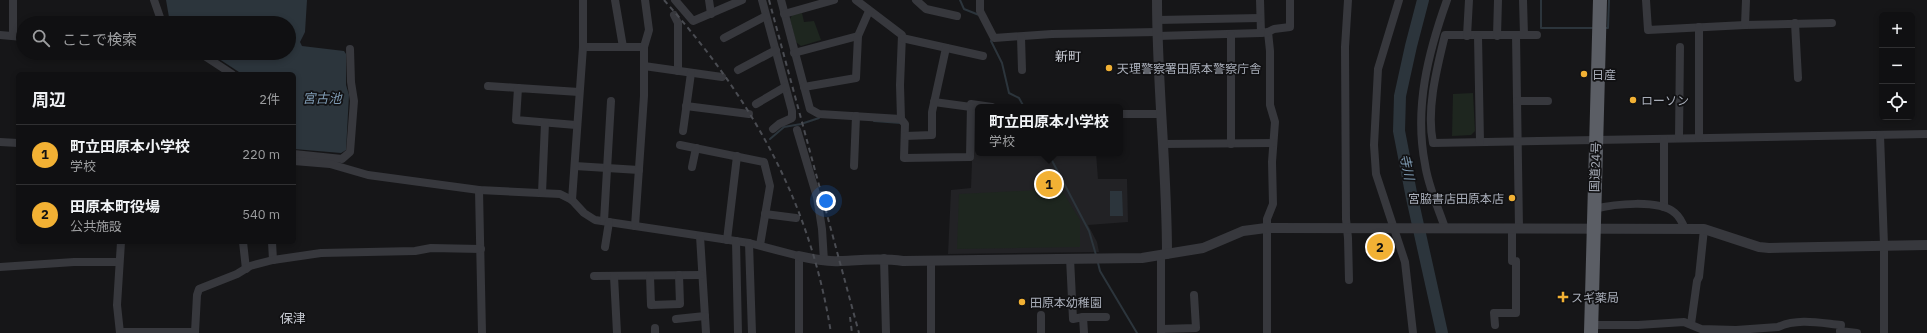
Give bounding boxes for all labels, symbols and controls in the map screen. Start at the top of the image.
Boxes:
map controls [1879,12,1915,120]
button: + [1879,12,1915,48]
search box [16,16,296,60]
icon: search [30,27,52,49]
text: ここで検索 [62,30,137,49]
district label: 新町 [1055,48,1081,65]
button: − [1879,48,1915,84]
place label: 天理警察署田原本警察庁舎 [1117,61,1261,76]
marker: 天理警察署田原本警察庁舎 [1104,63,1114,73]
place label: 日産 [1592,67,1616,82]
marker: 日産 [1579,69,1589,79]
button: locate [1879,84,1915,120]
text: 周辺 [32,89,66,111]
water label: 宮古池 [302,90,343,107]
text: 2件 [259,91,280,108]
place label: ローソン [1641,93,1689,108]
marker: ローソン [1628,95,1638,105]
popup [975,104,1123,156]
text: 町立田原本小学校 [989,112,1109,131]
text: 学校 [989,133,1015,150]
text: 町立田原本小学校 [70,137,190,156]
street label: 国道24号 [1587,142,1603,192]
text: 1 [41,146,49,163]
text: 220 m [242,146,280,163]
water label: 寺川 [1396,153,1418,183]
text: 学校 [70,158,96,175]
pin: 1 [1036,169,1062,199]
your location [816,191,836,211]
place label: 宮脇書店田原本店 [1408,191,1504,206]
marker: 宮脇書店田原本店 [1507,193,1517,203]
text: 田原本町役場 [70,197,160,216]
text: 2 [41,206,49,223]
text: 540 m [242,206,280,223]
text: 公共施設 [70,218,122,235]
pin: 2 [1367,232,1393,262]
place label: スギ薬局 [1571,290,1619,305]
marker: スギ薬局 [1558,292,1568,302]
place label: 田原本幼稚園 [1030,295,1102,310]
marker: 田原本幼稚園 [1017,297,1027,307]
district label: 保津 [280,310,306,327]

